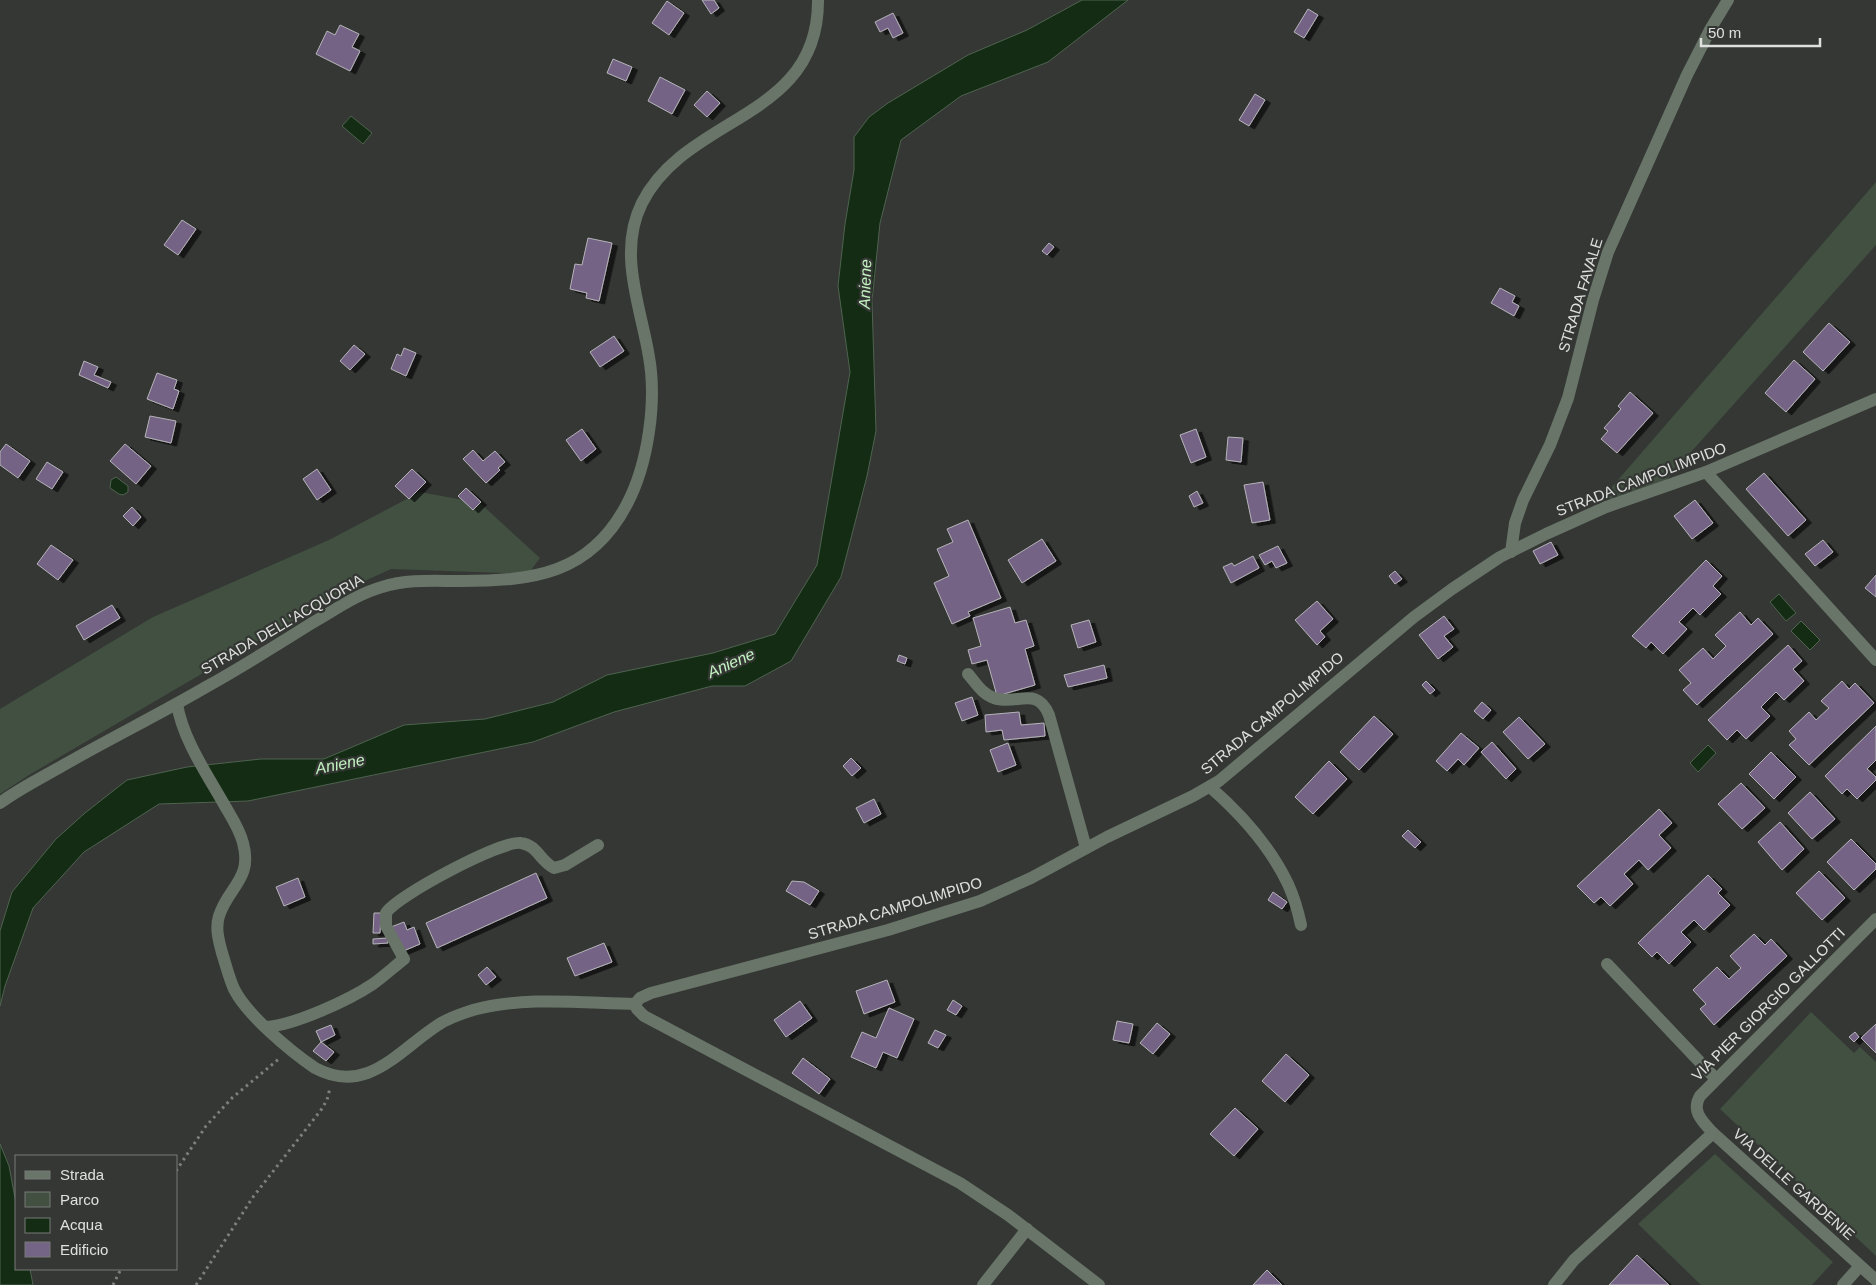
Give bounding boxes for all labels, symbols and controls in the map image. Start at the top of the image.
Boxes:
scale bar [1701,15,1820,47]
text: 50 m [1708,24,1741,41]
street label: STRADA FAVALE [1555,236,1605,354]
water label: Aniene [856,259,874,310]
street label: STRADA CAMPOLIMPIDO [1554,439,1728,519]
street label: STRADA DELL'ACQUORIA [198,570,366,678]
water label: Aniene [704,645,757,681]
street label: STRADA CAMPOLIMPIDO [1197,648,1347,778]
water label: Aniene [313,751,366,777]
street label: STRADA CAMPOLIMPIDO [806,873,984,943]
street label: VIA PIER GIORGIO GALLOTTI [1688,924,1848,1084]
street label: VIA DELLE GARDENIE [1730,1125,1858,1243]
legend [15,1155,178,1270]
text: Strada [60,1166,105,1183]
text: Parco [60,1191,99,1208]
text: Acqua [60,1216,103,1233]
text: Edificio [60,1241,108,1258]

